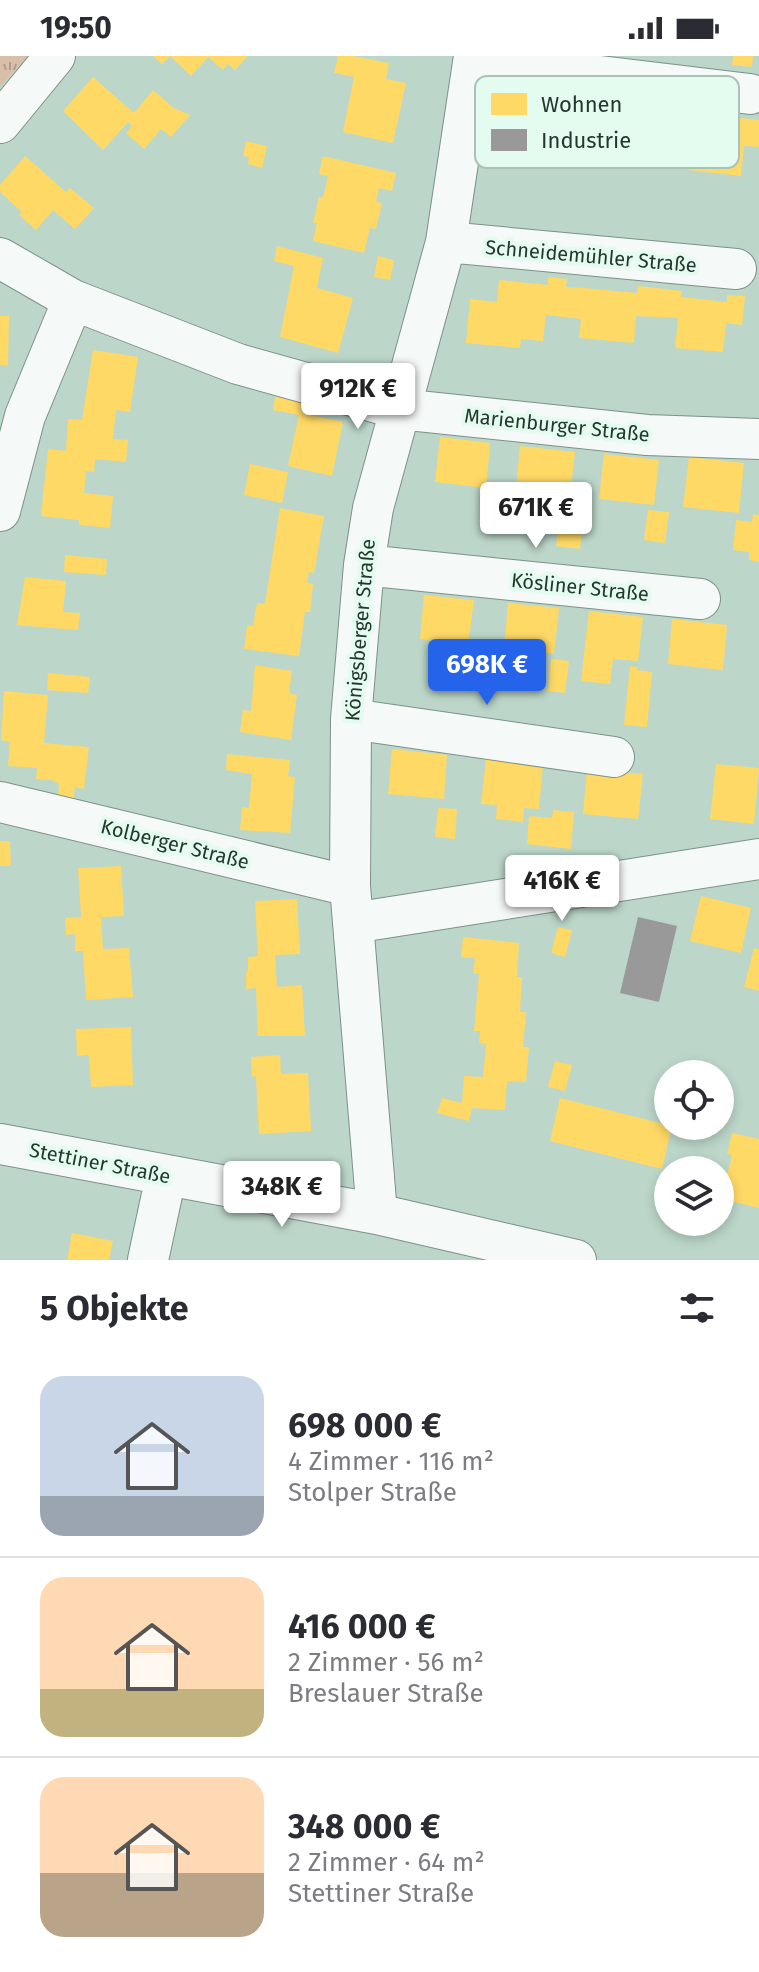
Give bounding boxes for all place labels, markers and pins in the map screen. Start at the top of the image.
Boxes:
pin: 912K € [293,363,423,431]
pin: 671K € [471,482,601,550]
pin: 698K € [422,639,552,707]
pin: 416K € [497,855,627,923]
pin: 348K € [217,1161,347,1229]

